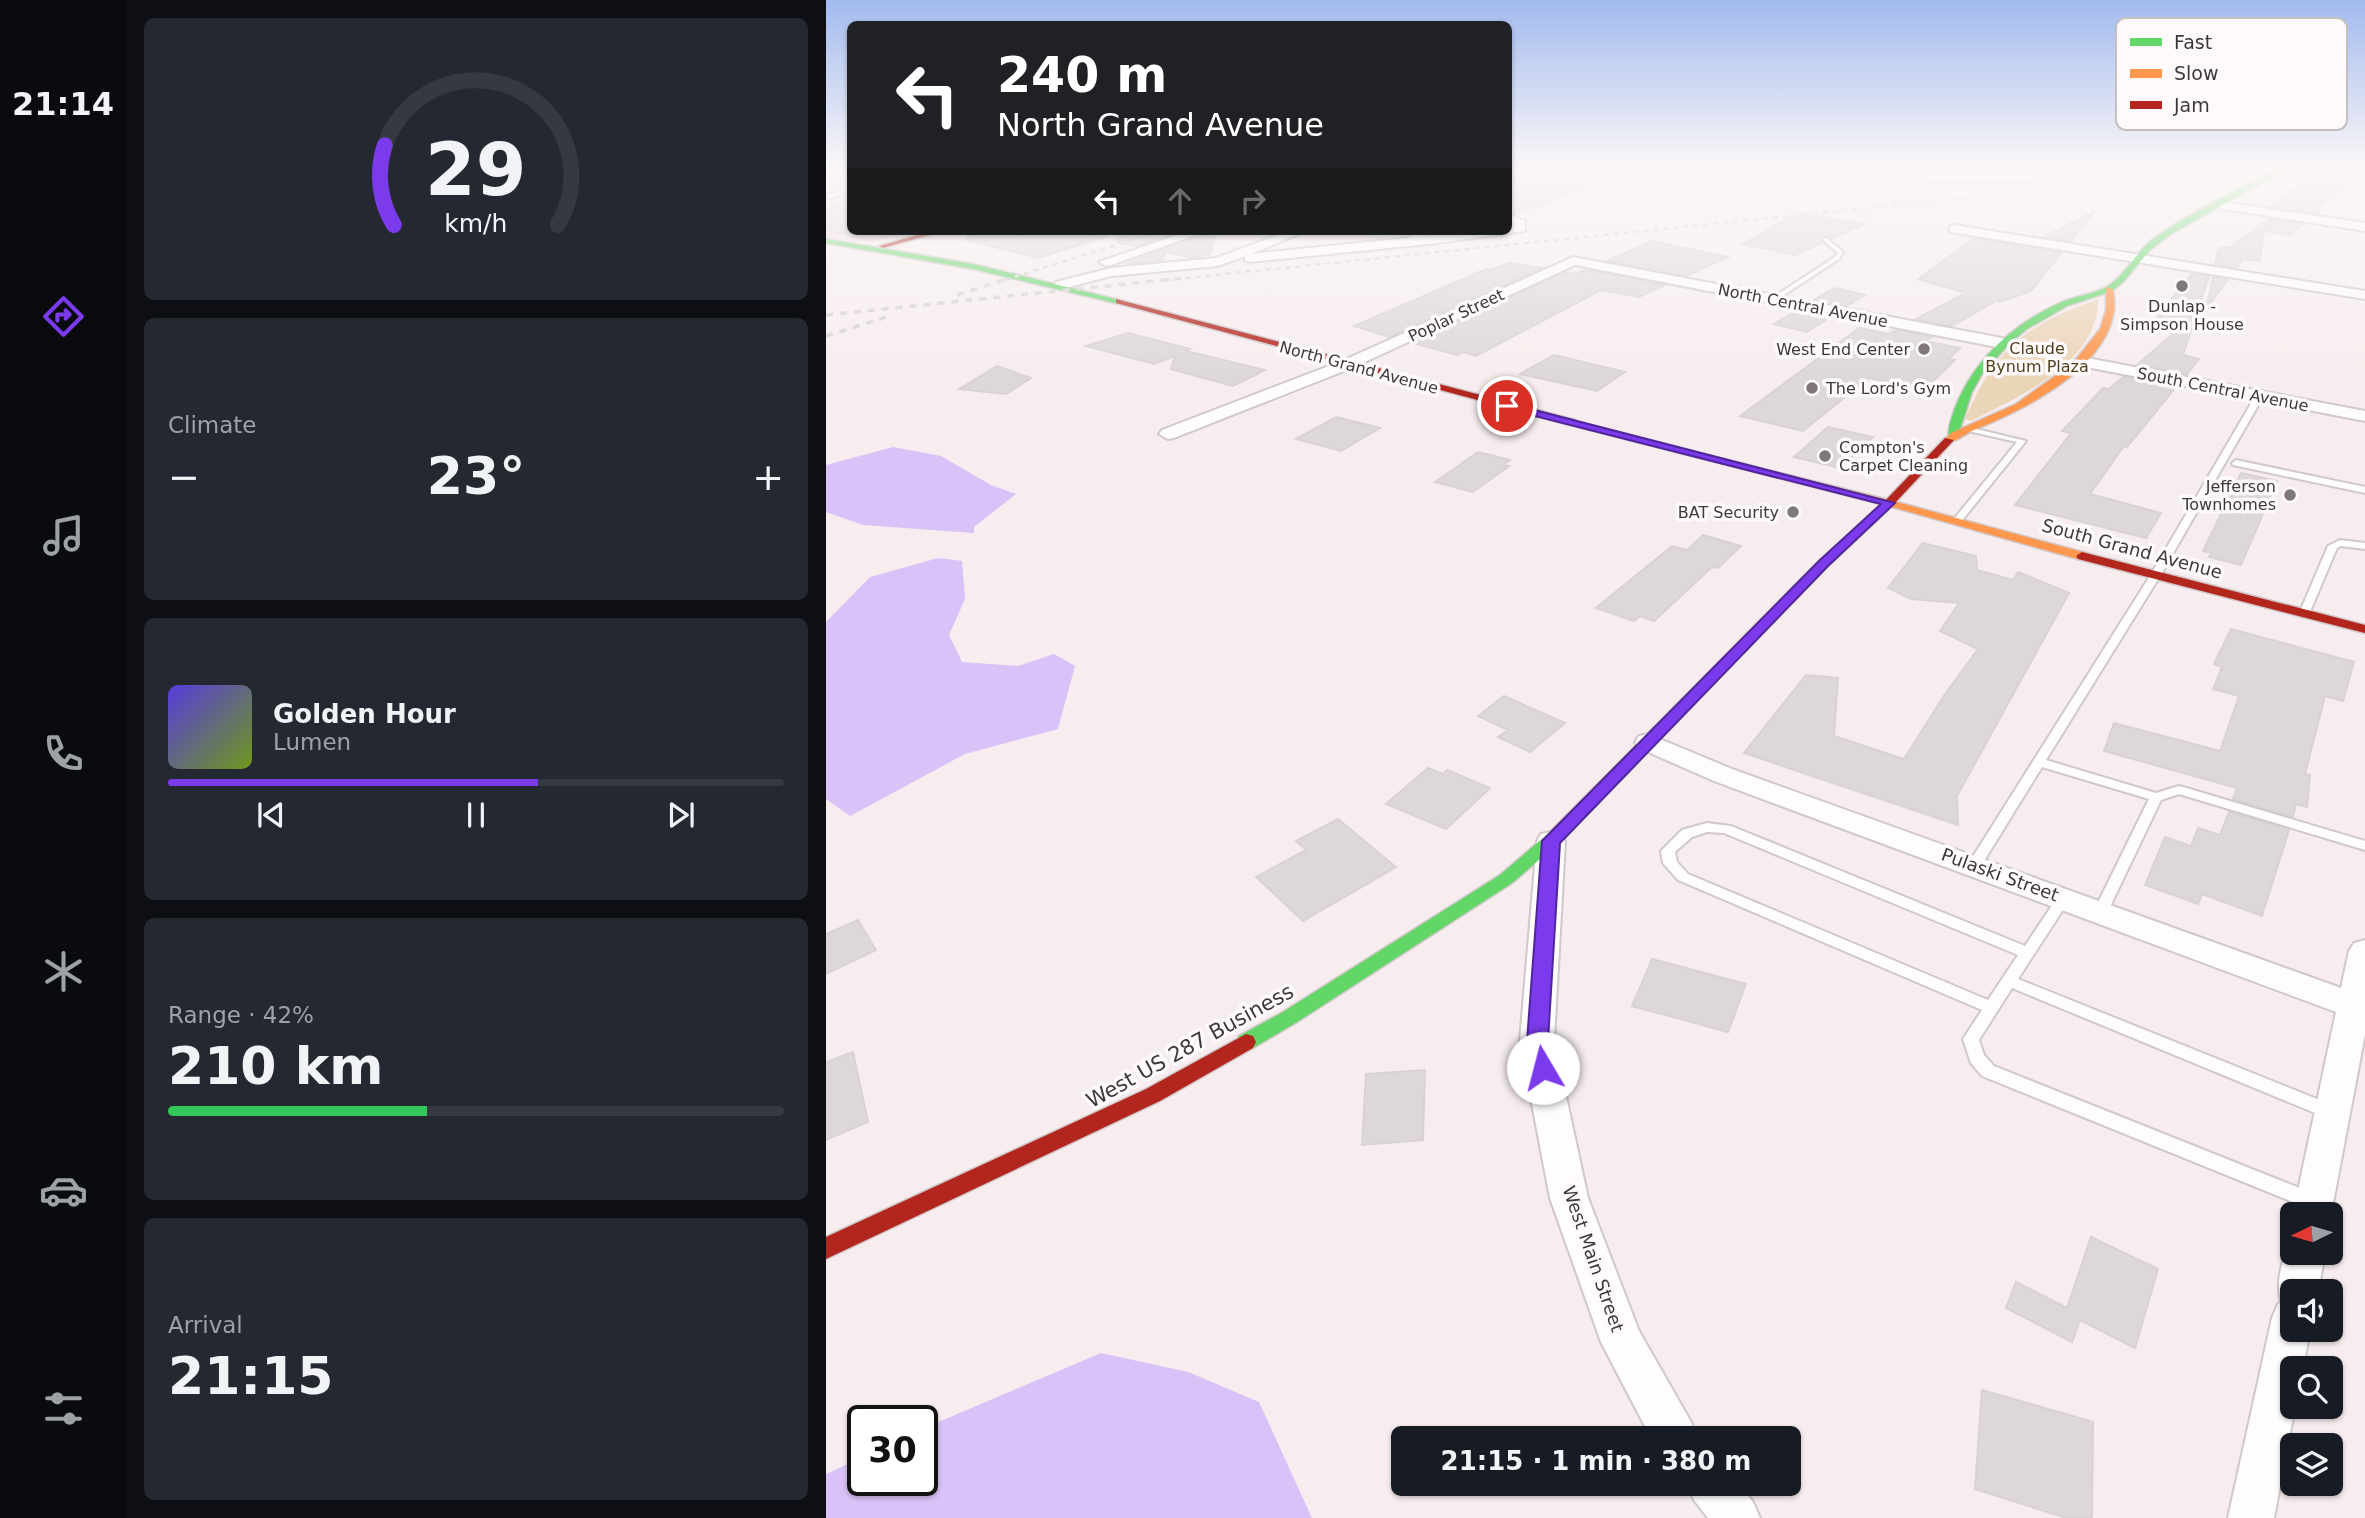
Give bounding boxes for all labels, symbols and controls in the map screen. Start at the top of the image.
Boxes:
legend [2116,18,2347,130]
text: Fast [2174,31,2212,53]
text: 240 m [997,47,1167,104]
icon: left [882,49,973,140]
text: Slow [2174,62,2219,84]
text: 21:14 [12,85,114,123]
text: Jam [2173,94,2210,116]
text: North Grand Avenue [997,106,1324,144]
text: 29 [425,127,527,212]
icon: left [1088,182,1126,220]
icon: ahead [1161,182,1199,220]
icon: right [1234,182,1272,220]
text: km/h [444,209,508,238]
marker: Dunlap - Simpson House [2174,278,2190,294]
street label: North Central Avenue [1716,280,1889,331]
street label: Poplar Street [1405,285,1507,346]
icon: directions [39,292,88,341]
place label: Dunlap - Simpson House [2120,297,2244,334]
street label: North Grand Avenue [1277,337,1440,398]
park label: Claude Bynum Plaza [1985,339,2089,376]
place label: West End Center [1776,340,1910,359]
marker: West End Center [1916,341,1932,357]
street label: South Central Avenue [2136,364,2310,415]
pin [1477,376,1537,436]
place label: The Lord's Gym [1825,379,1951,398]
marker: The Lord's Gym [1804,380,1820,396]
icon: arrive [1488,387,1526,425]
text: Climate [168,412,257,438]
place label: Compton's Carpet Cleaning [1839,438,1968,475]
text: 23° [427,446,525,506]
marker: Compton's Carpet Cleaning [1817,448,1833,464]
text: − [168,455,200,499]
text: + [752,455,784,499]
place label: Jefferson Townhomes [2181,477,2276,514]
marker: Jefferson Townhomes [2282,487,2298,503]
place label: BAT Security [1678,503,1779,522]
marker: BAT Security [1785,504,1801,520]
icon: music [39,511,88,560]
street label: South Grand Avenue [2040,514,2225,583]
text: Golden Hour [273,699,456,729]
icon: phone [39,729,88,778]
text: Lumen [273,729,351,755]
icon: previous [252,796,290,834]
icon: pause [457,796,495,834]
icon: next [662,796,700,834]
street label: Pulaski Street [1939,844,2062,905]
icon: climate [39,947,88,996]
street label: West US 287 Business [1082,979,1298,1113]
text: Range · 42% [168,1002,314,1028]
position arrow [1506,1031,1580,1105]
text: 210 km [168,1036,383,1096]
icon: car [39,1166,88,1215]
street label: West Main Street [1559,1183,1628,1335]
north arrow [2280,1202,2343,1265]
map controls [2280,1202,2343,1496]
button: sound [2280,1279,2343,1342]
text: Arrival [168,1312,243,1338]
text: 21:15 [168,1346,334,1406]
button: search [2280,1356,2343,1419]
icon: filters [39,1384,88,1433]
speed limit sign: 30 [847,1405,938,1496]
button: layers [2280,1433,2343,1496]
text: 21:15 · 1 min · 380 m [1441,1446,1751,1476]

